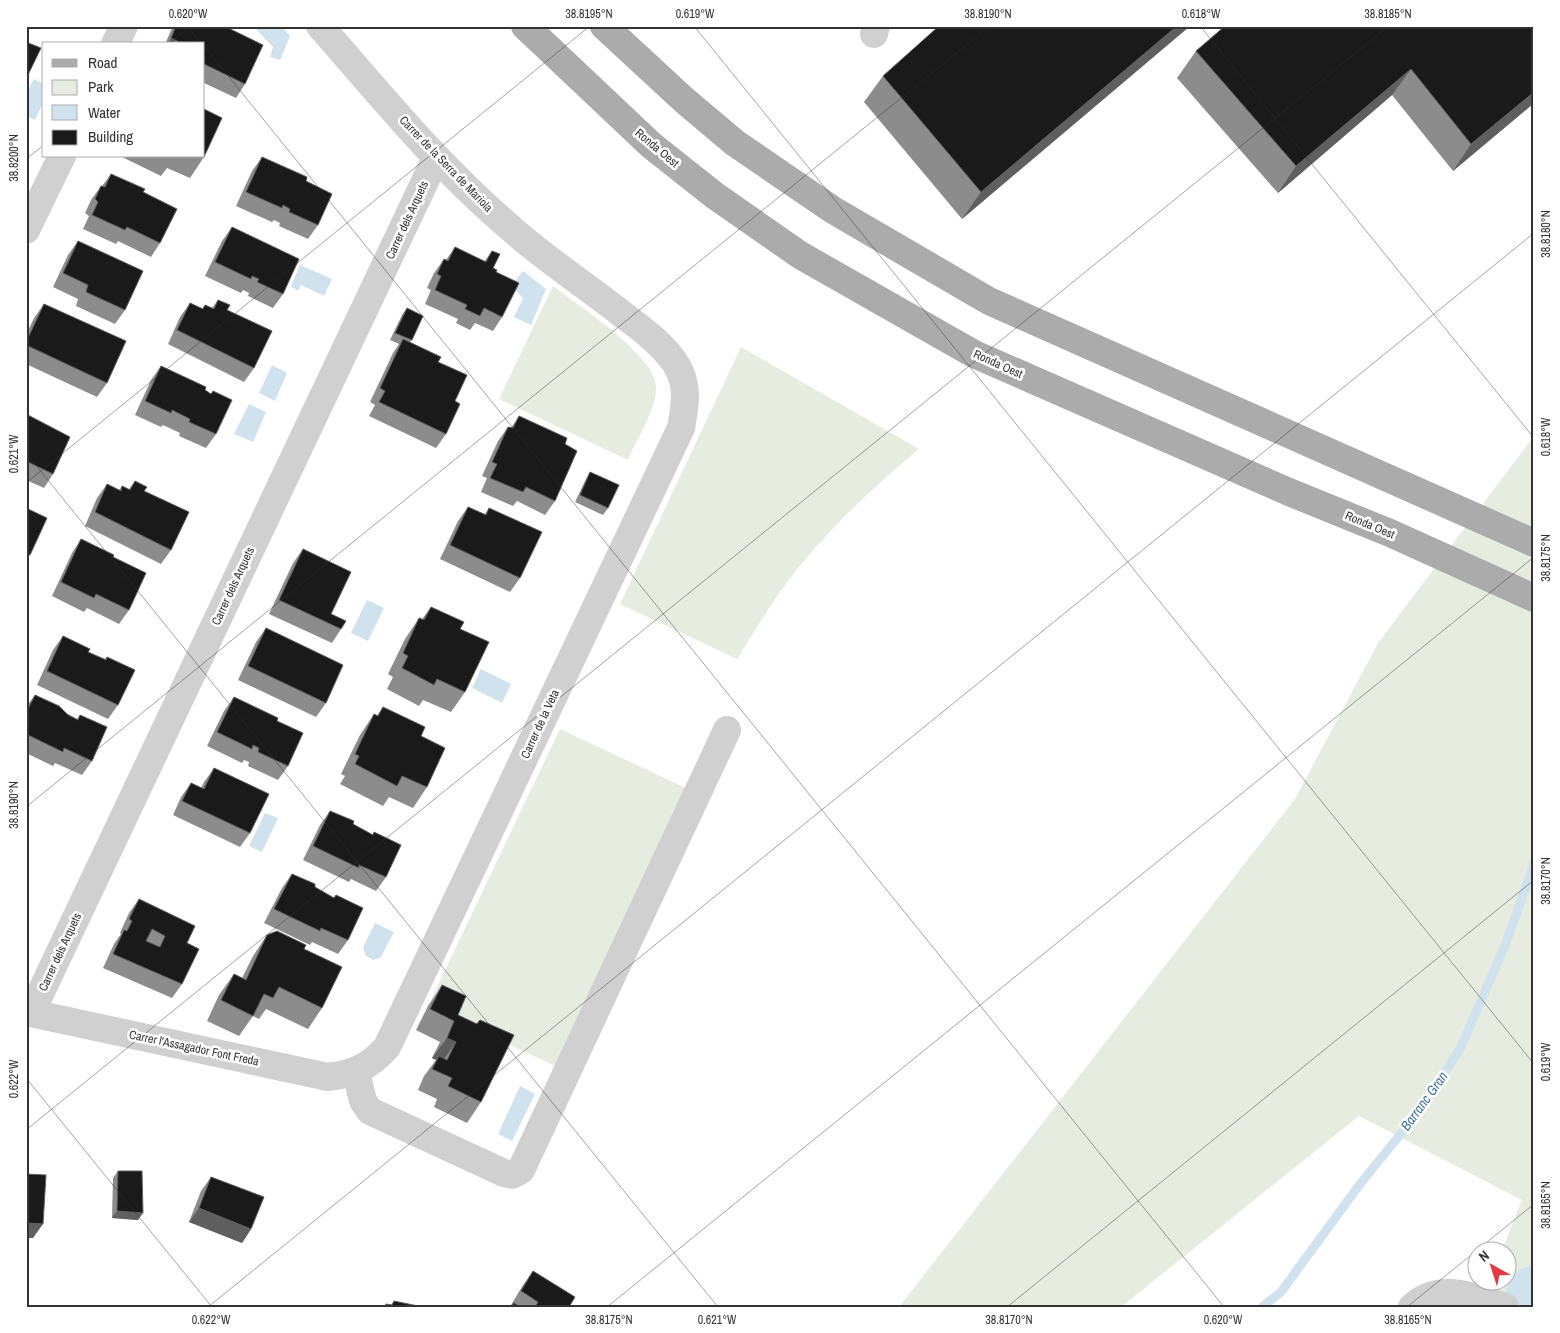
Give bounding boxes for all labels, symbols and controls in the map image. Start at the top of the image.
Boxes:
text: 0.620°W [169,6,208,22]
text: 38.8195°N [565,6,613,22]
text: 0.619°W [676,6,715,22]
text: 38.8190°N [964,6,1012,22]
text: 0.618°W [1182,6,1221,22]
text: 38.8185°N [1364,6,1412,22]
legend [42,42,205,158]
text: Road [88,52,117,73]
text: Park [88,76,114,97]
text: Water [88,102,120,123]
street label: Carrer de la Serra de Mariola [396,112,497,216]
street label: Ronda Oest [632,125,682,171]
text: Building [88,126,133,147]
text: 38.8200°N [6,134,22,182]
street label: Carrer dels Arquets [382,178,432,262]
text: 38.8180°N [1538,210,1554,258]
street label: Ronda Oest [971,346,1025,382]
text: 0.618°W [1538,417,1554,456]
text: 0.621°W [6,434,22,473]
street label: Ronda Oest [1343,507,1398,543]
text: 38.8175°N [1538,534,1554,582]
street label: Carrer dels Arquets [208,544,258,628]
street label: Carrer de la Veta [517,686,563,761]
text: 38.8190°N [6,781,22,829]
text: 38.8170°N [1538,857,1554,905]
street label: Carrer dels Arquets [35,910,85,994]
street label: Carrer l'Assagador Font Freda [128,1026,261,1070]
text: 0.619°W [1538,1042,1554,1081]
text: 0.622°W [6,1059,22,1098]
water label: Barranc Gran [1396,1068,1452,1134]
text: 38.8165°N [1538,1181,1554,1229]
north arrow [1468,1240,1518,1290]
text: N [1475,1246,1493,1266]
text: 0.622°W [192,1312,231,1328]
text: 38.8175°N [585,1312,633,1328]
text: 0.621°W [698,1312,737,1328]
text: 38.8170°N [985,1312,1033,1328]
text: 0.620°W [1204,1312,1243,1328]
text: 38.8165°N [1384,1312,1432,1328]

